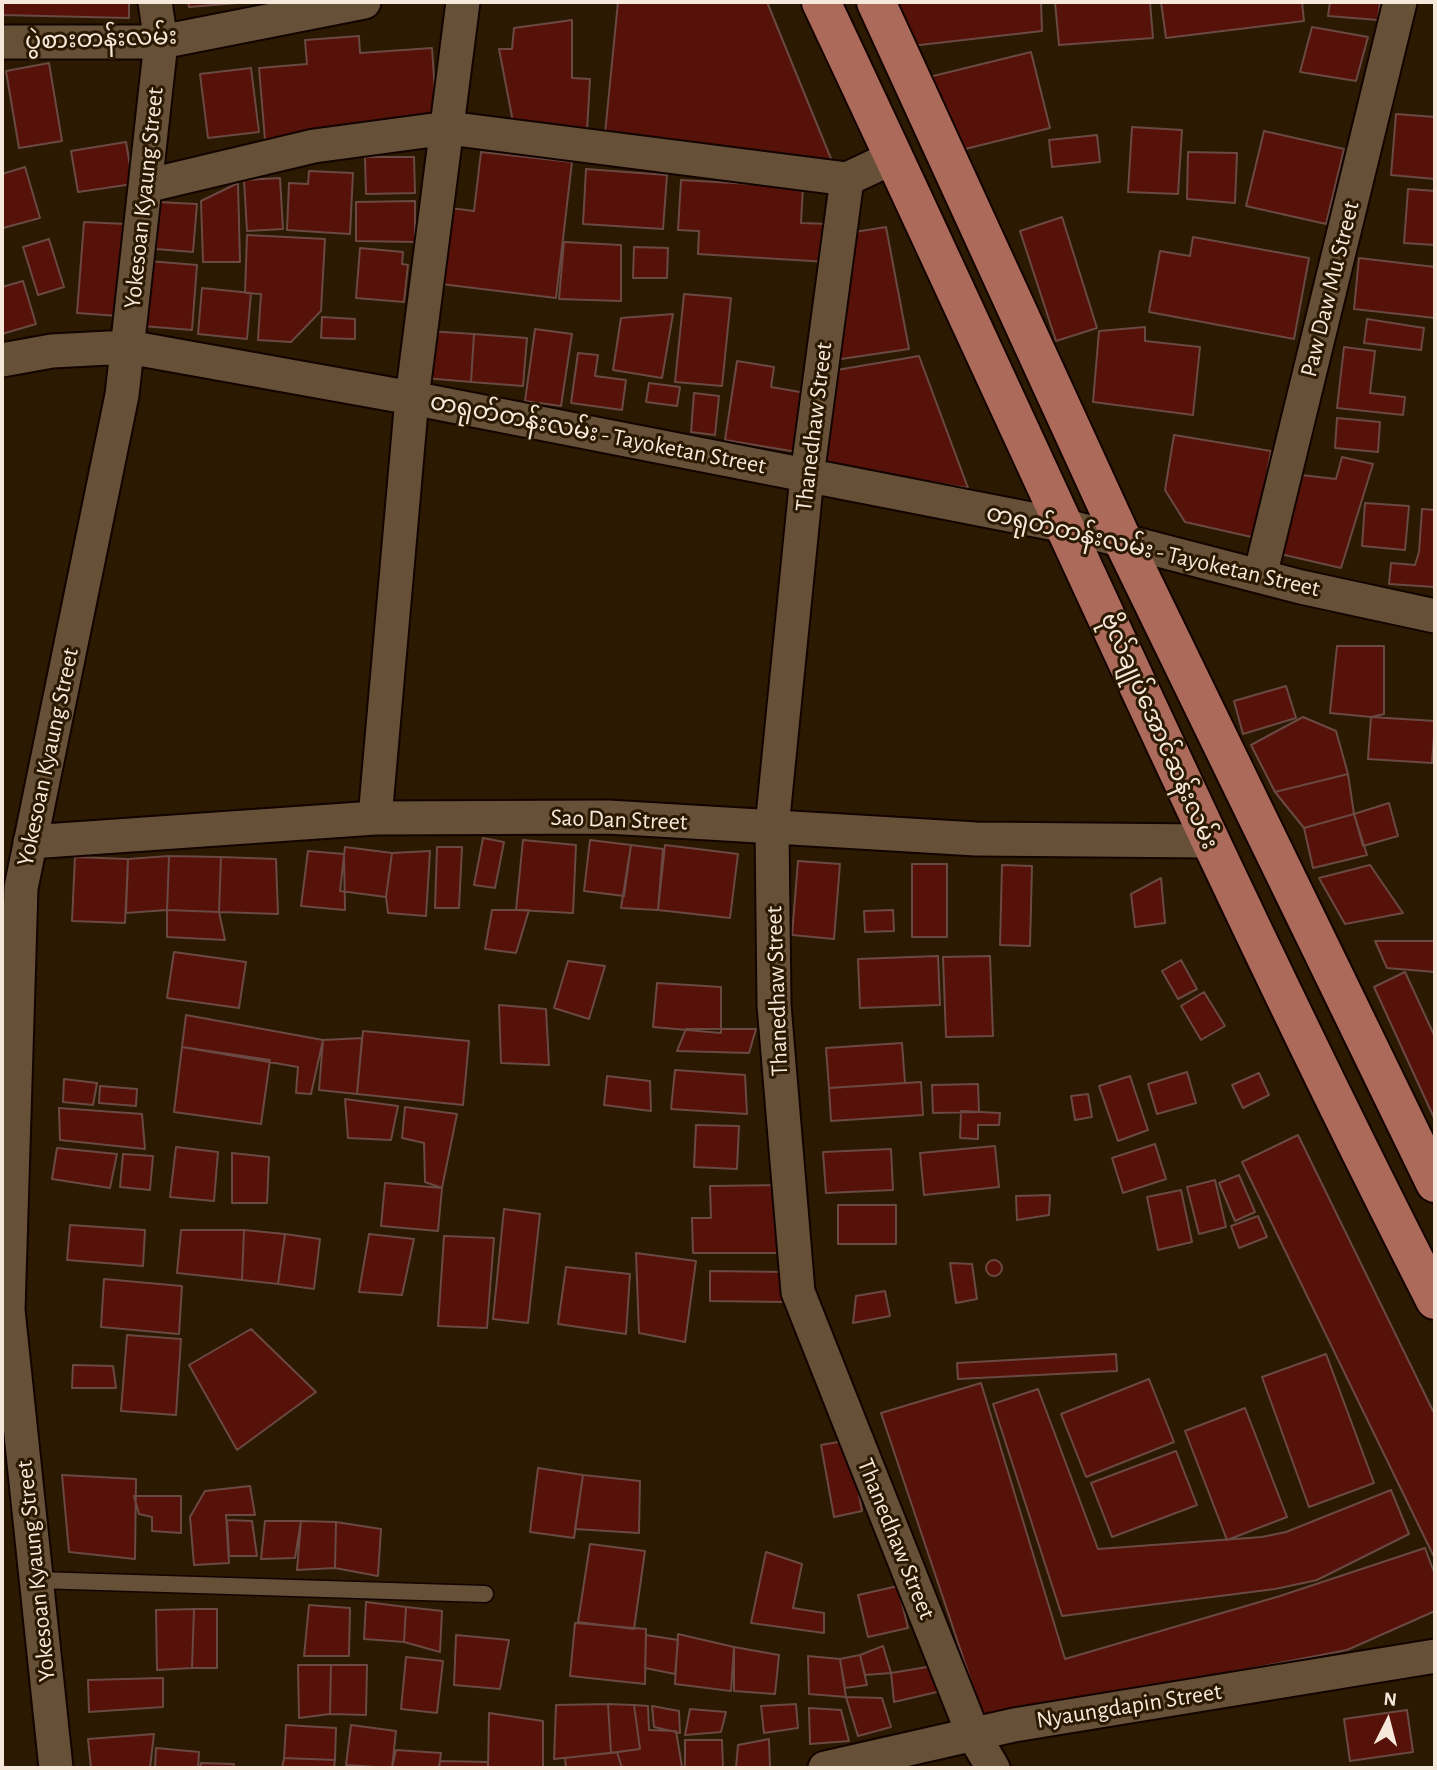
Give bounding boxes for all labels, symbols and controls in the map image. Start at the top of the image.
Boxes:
street label: ပွဲစားတန်းလမ်း [24,22,178,56]
street label: Yokesoan Kyaung Street [118,86,170,310]
street label: Paw Daw Mu Street [1294,198,1366,380]
street label: Thanedhaw Street [789,341,839,513]
street label: တရုတ်တန်းလမ်း - Tayoketan Street [428,387,768,481]
street label: တရုတ်တန်းလမ်း - Tayoketan Street [983,499,1323,603]
street label: ဗိုလ်ချုပ်အောင်ဆန်းလမ်း [1094,608,1224,854]
street label: Yokesoan Kyaung Street [11,645,85,869]
street label: Sao Dan Street [550,803,688,837]
street label: Thanedhaw Street [760,905,794,1077]
street label: Thanedhaw Street [851,1455,941,1623]
street label: Yokesoan Kyaung Street [10,1459,62,1683]
street label: Nyaungdapin Street [1034,1677,1224,1735]
north arrow [1353,1686,1423,1756]
text: N [1383,1689,1398,1710]

